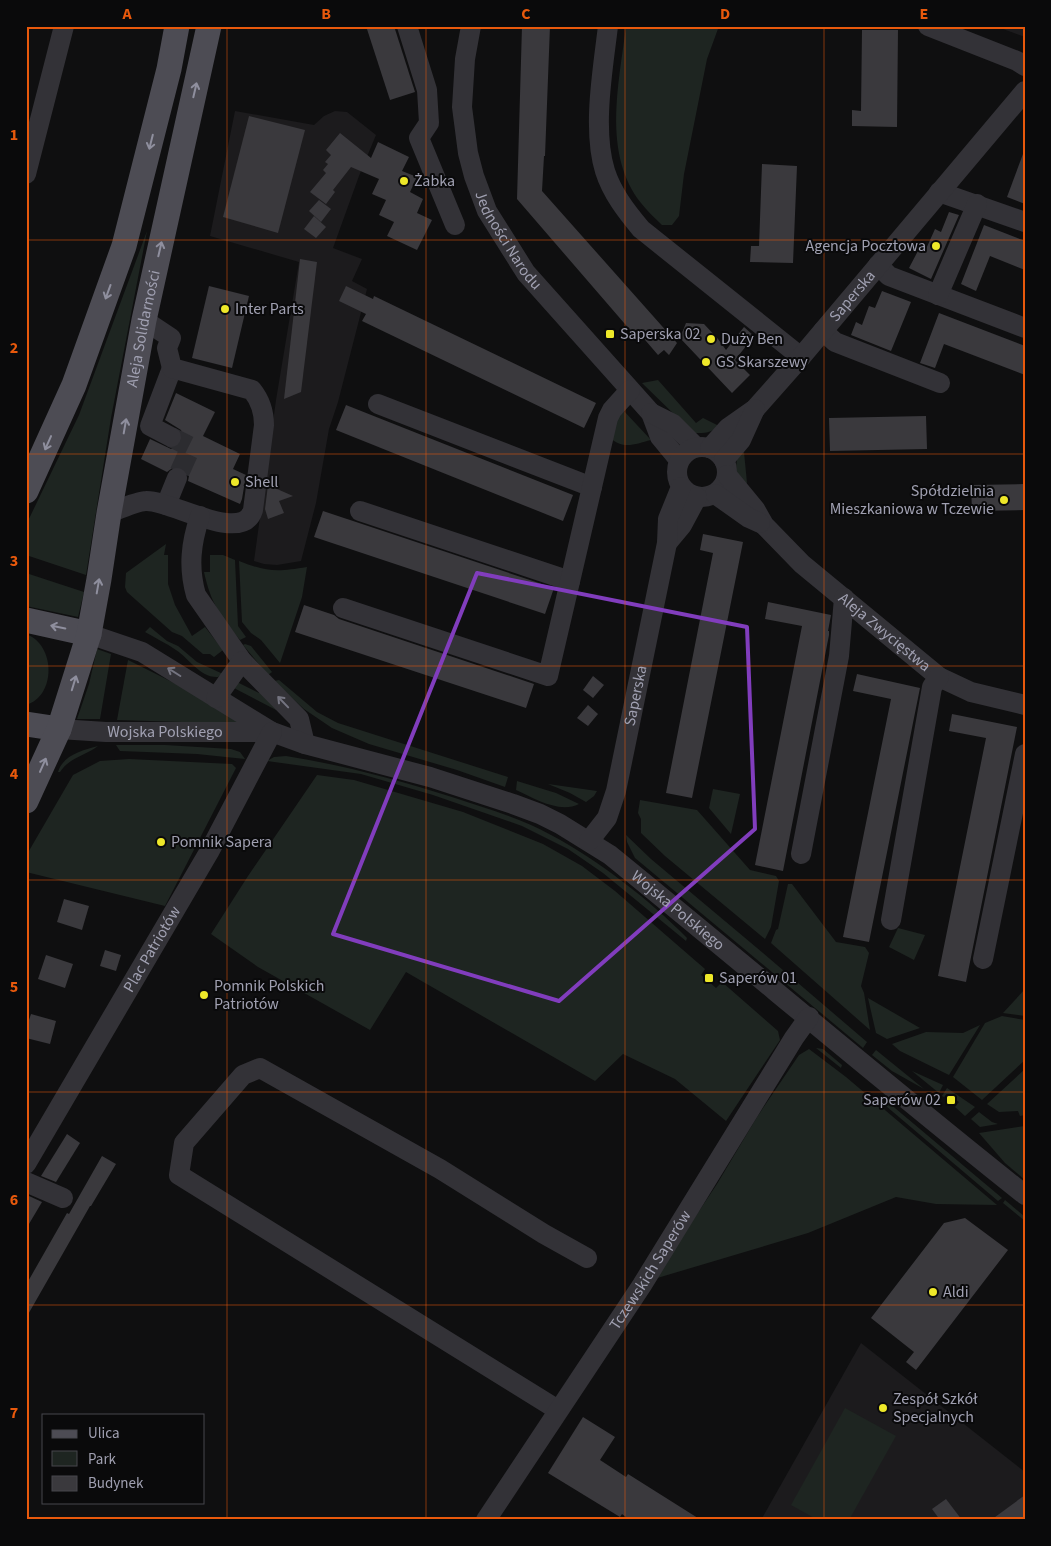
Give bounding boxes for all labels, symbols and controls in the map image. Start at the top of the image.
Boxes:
text: A [121,3,132,25]
text: B [321,3,331,25]
text: C [521,3,531,25]
text: D [720,3,730,25]
text: E [920,3,928,25]
one-way arrow [191,83,201,99]
text: 1 [10,124,18,146]
one-way arrow [145,133,155,149]
place label: Żabka [414,170,455,192]
marker: Żabka [398,175,410,187]
street label: Jedności Narodu [469,188,547,295]
place label: Agencja Pocztowa [806,235,926,257]
marker: Agencja Pocztowa [930,240,942,252]
one-way arrow [156,241,165,257]
street label: Saperska [824,265,881,327]
street label: Aleja Solidarności [121,268,166,389]
one-way arrow [103,284,112,299]
place label: Inter Parts [235,298,304,320]
marker: Inter Parts [219,303,231,315]
place label: Saperska 02 [620,323,701,345]
marker: Saperska 02 [604,328,616,340]
place label: Duży Ben [721,328,783,350]
marker: Duży Ben [705,333,717,345]
text: 2 [10,337,18,359]
place label: GS Skarszewy [716,351,808,373]
marker: GS Skarszewy [700,356,712,368]
one-way arrow [120,418,130,434]
one-way arrow [42,435,52,450]
place label: Shell [245,471,278,493]
marker: Shell [229,476,241,488]
place label: Spółdzielnia Mieszkaniowa w Tczewie [830,480,994,520]
marker: Spółdzielnia Mieszkaniowa w Tczewie [998,494,1010,506]
text: 3 [10,550,18,572]
one-way arrow [93,578,103,594]
street label: Aleja Zwycięstwa [834,588,936,677]
one-way arrow [50,622,66,631]
street label: Saperska [619,663,653,728]
one-way arrow [168,667,182,677]
one-way arrow [69,675,79,691]
one-way arrow [277,696,289,708]
street label: Wojska Polskiego [107,721,223,743]
one-way arrow [39,758,49,773]
text: 4 [10,763,19,785]
place label: Pomnik Sapera [171,831,272,853]
marker: Pomnik Sapera [155,836,167,848]
street label: Wojska Polskiego [626,865,729,956]
street label: Plac Patriotów [118,902,186,996]
place label: Saperów 01 [719,967,797,989]
marker: Saperów 01 [703,972,715,984]
place label: Pomnik Polskich Patriotów [214,975,324,1015]
text: 5 [10,976,18,998]
marker: Pomnik Polskich Patriotów [198,989,210,1001]
place label: Saperów 02 [863,1089,941,1111]
marker: Saperów 02 [945,1094,957,1106]
text: 6 [10,1189,18,1211]
street label: Tczewskich Saperów [604,1206,697,1334]
place label: Aldi [943,1281,969,1303]
marker: Aldi [927,1286,939,1298]
place label: Zespół Szkół Specjalnych [893,1388,978,1428]
text: 7 [10,1402,18,1424]
marker: Zespół Szkół Specjalnych [877,1402,889,1414]
legend [42,1414,205,1504]
text: Ulica [88,1423,119,1444]
text: Park [88,1449,117,1470]
text: Budynek [88,1473,144,1494]

